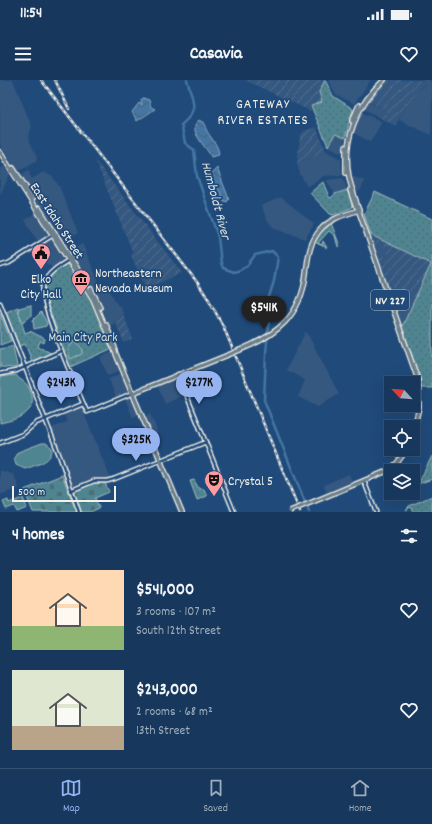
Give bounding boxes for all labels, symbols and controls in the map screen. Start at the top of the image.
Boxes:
text: 11:54 [20,3,42,25]
text: Casavia [190,42,242,67]
icon: menu [12,43,34,65]
icon: heart [398,43,420,65]
district label: GATEWAY RIVER ESTATES [217,95,309,131]
water label: Humboldt River [195,159,236,243]
street label: East Idaho Street [24,179,88,264]
public building icon: Elko City Hall [30,242,52,270]
place label: Northeastern Nevada Museum [95,265,173,299]
museum icon: Northeastern Nevada Museum [70,268,92,296]
place label: Elko City Hall [21,271,61,305]
road number: NV 227 [371,290,409,310]
pin: $541K [236,296,292,330]
text: $541K [251,299,277,318]
park label: Main City Park [48,329,118,348]
pin: $243K [33,371,89,405]
pin: $277K [171,371,227,405]
text: $243K [46,374,76,393]
text: $277K [185,374,213,393]
north arrow [384,376,420,412]
map controls [384,376,420,500]
button: locate [384,420,420,456]
pin: $325K [108,428,164,462]
text: $325K [121,431,151,450]
button: layers [384,464,420,500]
theatre icon: Crystal 5 [203,469,225,497]
place label: Crystal 5 [228,473,273,492]
scale bar [12,484,116,503]
text: 500 m [18,485,45,501]
text: 4 homes [12,524,65,548]
icon: filters [398,525,420,547]
text: $541,000 [136,579,194,603]
icon: home [44,586,92,634]
icon: heart [398,599,420,621]
text: 3 rooms · 107 m² [136,603,216,622]
text: South 12th Street [136,622,221,641]
text: $243,000 [136,679,198,703]
icon: home [44,686,92,734]
icon: heart [398,699,420,721]
text: 2 rooms · 68 m² [136,703,213,722]
text: 13th Street [136,722,190,741]
tab: Map [60,777,82,817]
tab: Saved [203,777,228,817]
tab: Home [349,777,372,817]

